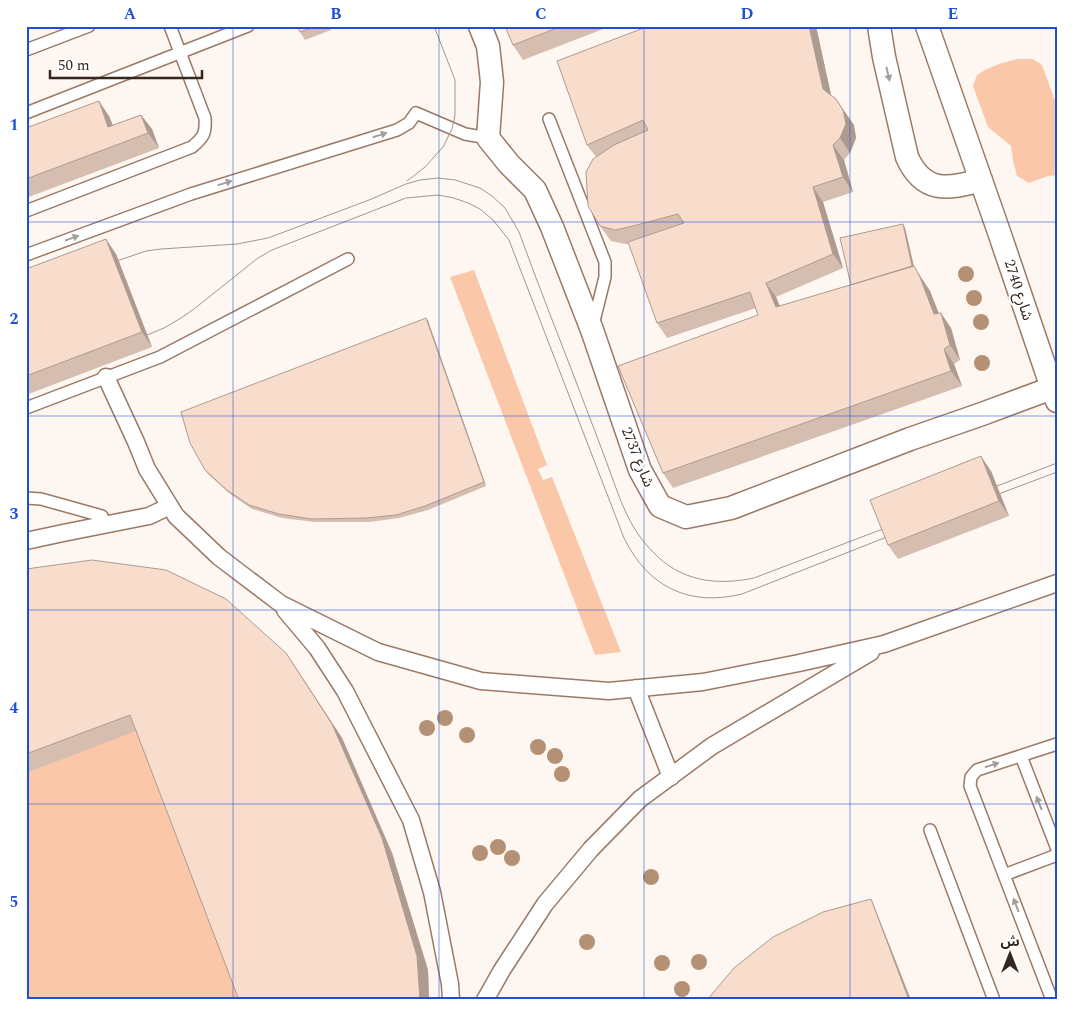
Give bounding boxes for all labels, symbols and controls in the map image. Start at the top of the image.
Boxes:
text: A [124,2,137,26]
text: B [330,2,342,26]
text: C [535,2,547,26]
text: D [741,2,754,26]
text: E [948,2,958,26]
scale bar [50,48,202,80]
text: 50 m [58,54,90,77]
one-way arrow [884,67,892,82]
text: 1 [10,113,18,137]
one-way arrow [373,131,388,139]
one-way arrow [218,179,233,187]
one-way arrow [65,234,80,242]
street label: شارع 2740 [998,257,1039,324]
text: 2 [10,307,19,331]
street label: شارع 2737 [615,424,660,491]
text: 3 [10,502,19,526]
text: 4 [10,696,19,720]
one-way arrow [985,761,1000,768]
one-way arrow [1035,795,1043,810]
text: 5 [10,890,18,914]
one-way arrow [1011,898,1019,912]
north arrow [986,928,1036,978]
text: ش [1000,931,1020,952]

